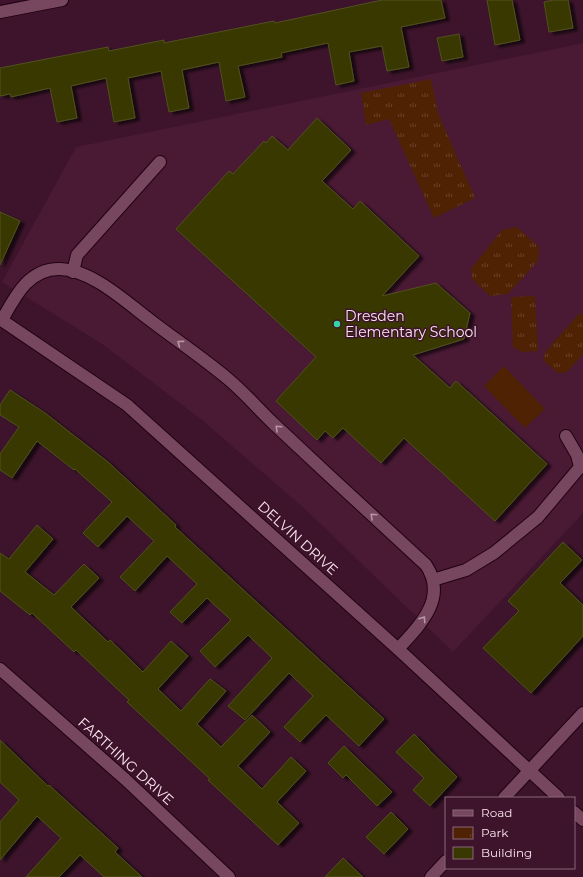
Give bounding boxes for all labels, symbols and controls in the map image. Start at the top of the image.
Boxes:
place label: Dresden Elementary School [345,307,477,341]
marker: Dresden Elementary School [332,319,342,329]
one-way arrow [178,341,185,348]
one-way arrow [275,425,283,433]
street label: DELVIN DRIVE [254,497,342,579]
one-way arrow [371,514,378,521]
one-way arrow [418,616,425,623]
street label: FARTHING DRIVE [74,713,178,809]
legend [445,797,575,869]
text: Road [481,805,512,820]
text: Park [481,825,509,840]
text: Building [481,845,532,860]

